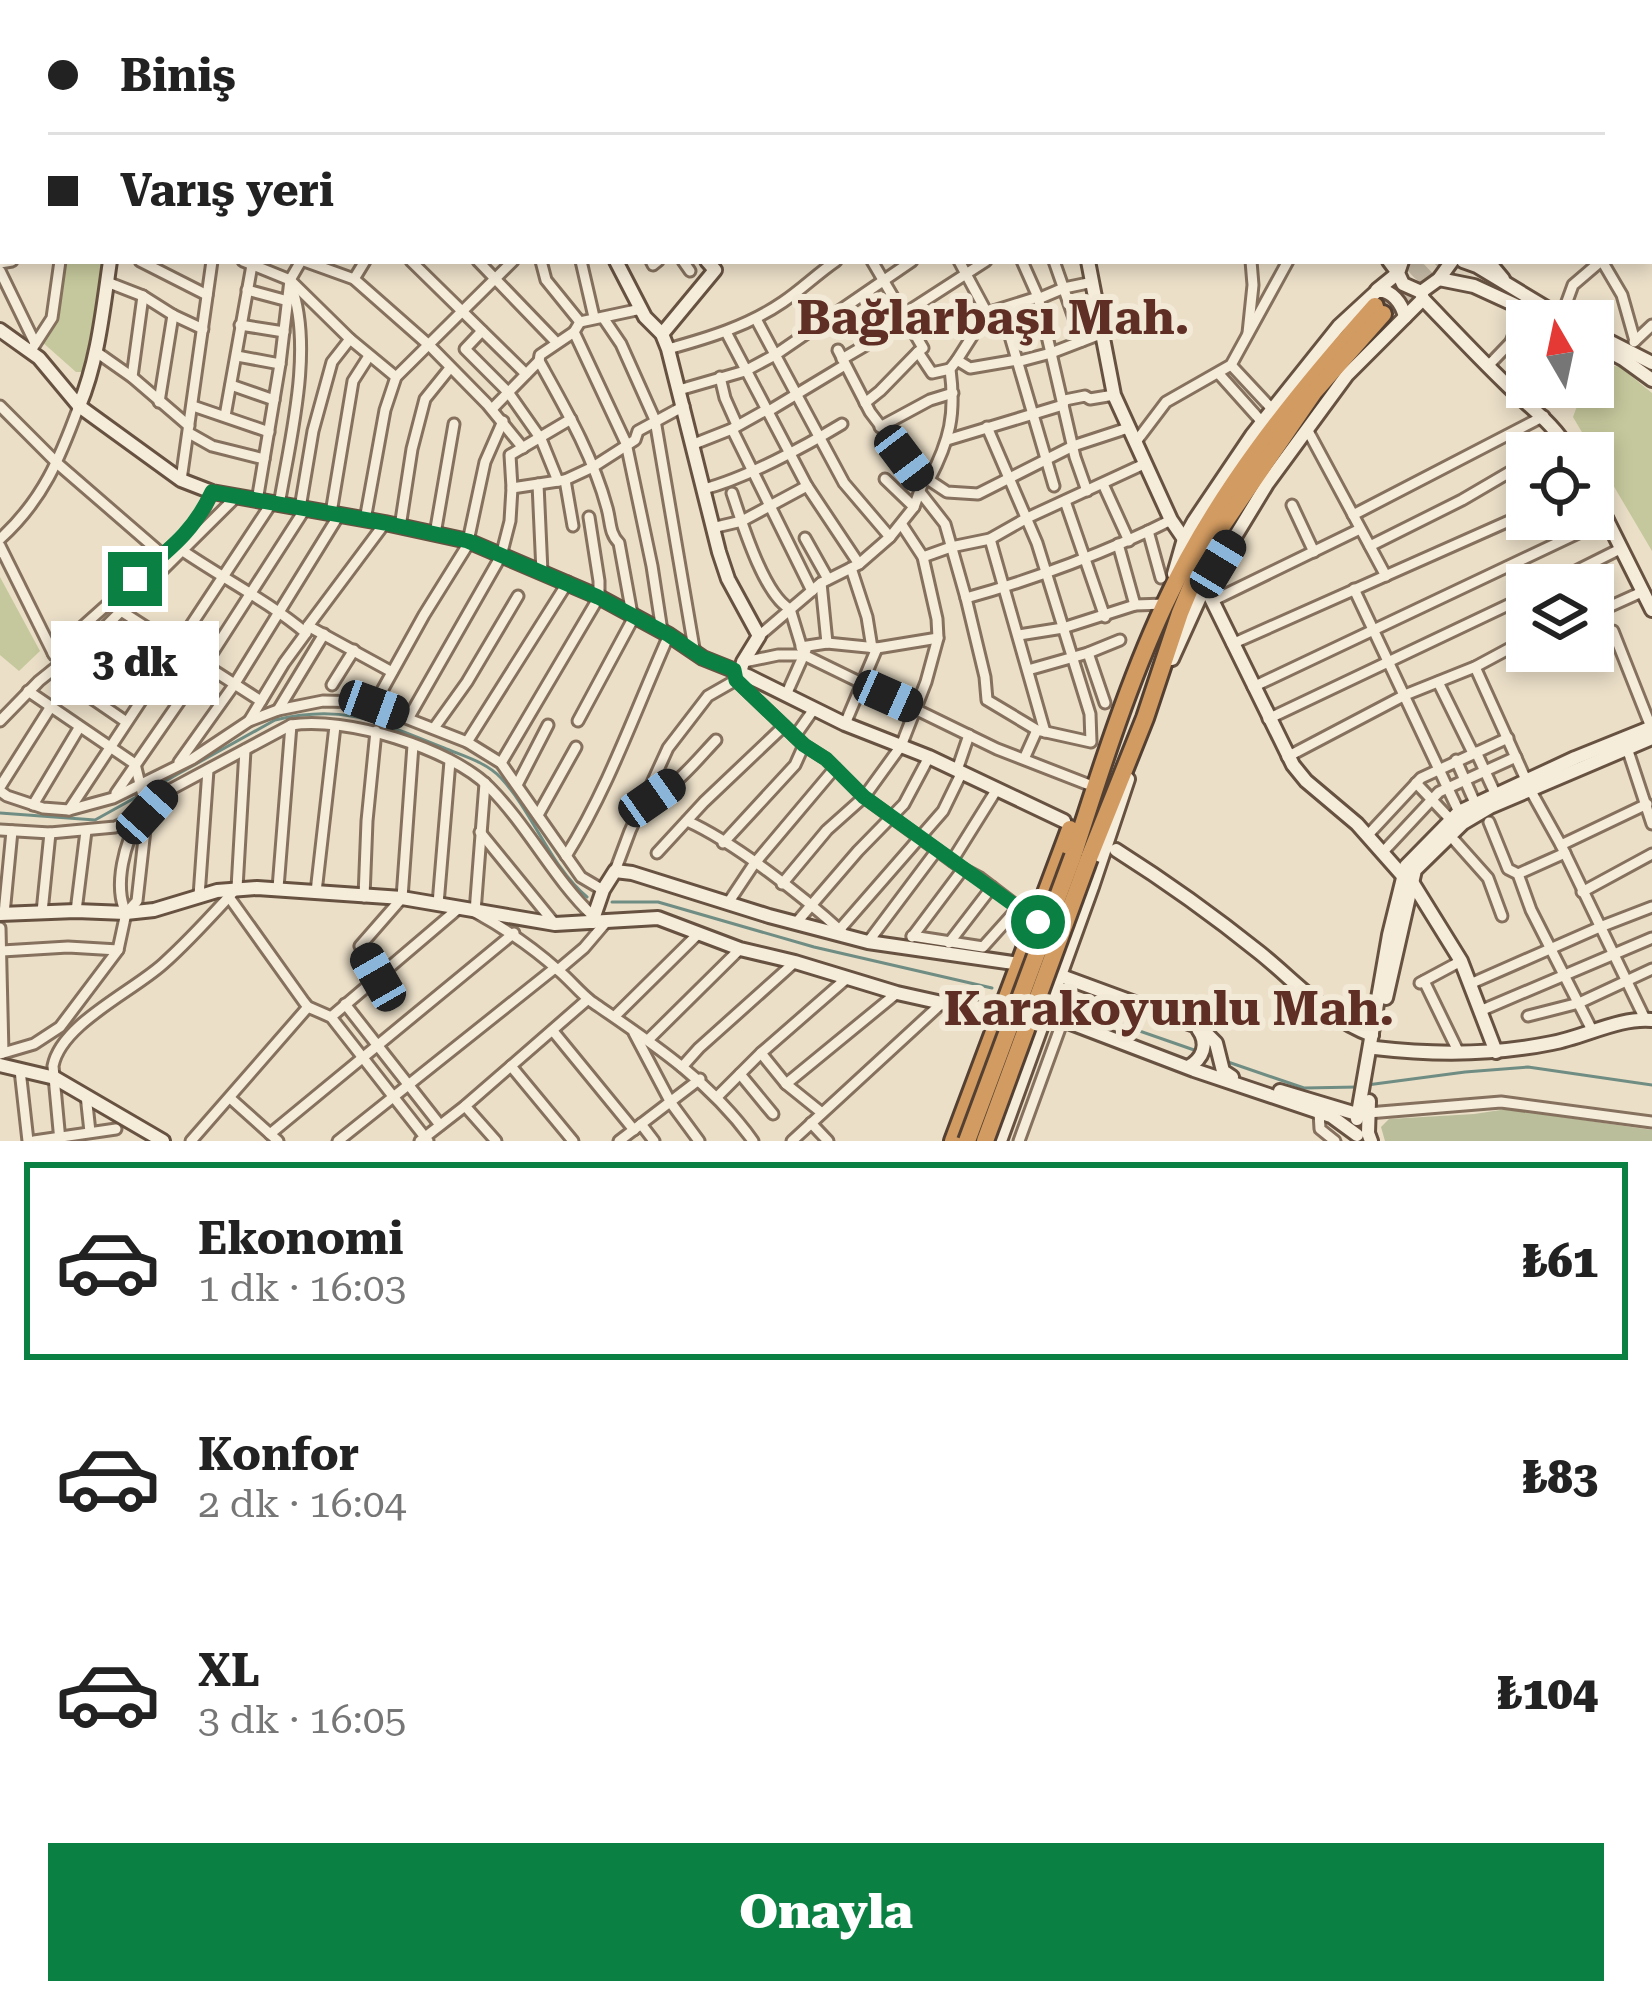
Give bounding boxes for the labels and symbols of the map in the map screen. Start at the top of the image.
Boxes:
district label: Bağlarbaşı Mah. [796,290,1190,346]
north arrow [1506,300,1614,408]
car [868,418,940,498]
car [1184,524,1252,604]
route end [108,552,162,606]
callout: 3 dk [51,621,219,705]
car [848,665,928,727]
car [334,676,414,734]
car [612,763,692,833]
car [110,773,184,851]
route start [1011,895,1065,949]
car [344,937,412,1017]
district label: Karakoyunlu Mah. [944,981,1394,1037]

